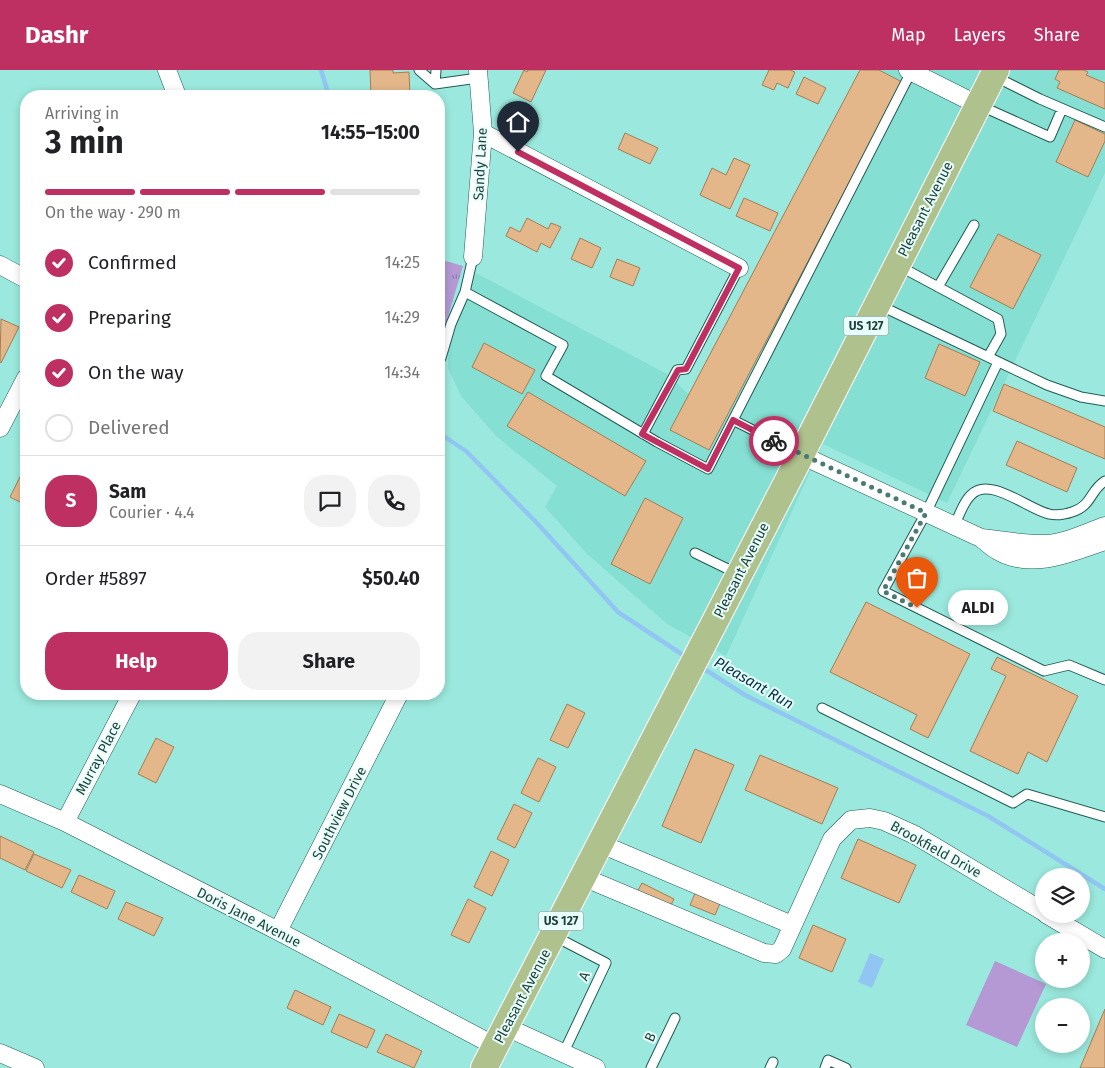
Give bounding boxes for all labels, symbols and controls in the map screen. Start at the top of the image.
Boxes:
text: Dashr [25,21,88,49]
text: Map [891,24,926,46]
text: Layers [954,24,1006,46]
text: Share [1034,24,1080,46]
pin [497,101,539,152]
text: Arriving in [45,104,119,123]
icon: home [504,108,532,136]
text: 14:55–15:00 [321,121,420,144]
text: 3 min [45,123,124,161]
street label: Sandy Lane [470,127,491,201]
street label: Pleasant Avenue [894,159,957,260]
text: On the way · 290 m [45,203,181,222]
icon: check [45,249,73,277]
text: Confirmed [88,251,177,274]
text: 14:25 [385,253,420,272]
icon: check [45,304,73,332]
text: Preparing [88,306,171,329]
text: 14:29 [385,308,420,327]
road number: US 127 [844,317,888,336]
icon: check [45,359,73,387]
text: On the way [88,361,184,384]
text: 14:34 [384,363,420,382]
text: Delivered [88,416,170,439]
courier [749,416,799,466]
icon: bike [760,427,788,455]
button: chat [304,475,356,527]
button: phone [368,475,420,527]
text: Sam [109,480,146,503]
text: S [66,489,76,512]
text: Courier · 4.4 [109,503,195,522]
street label: Pleasant Avenue [710,520,773,621]
pin [896,557,938,608]
icon: bag [903,564,931,592]
text: Order #5897 [45,567,147,590]
text: $50.40 [362,567,420,590]
callout: ALDI [947,590,1007,626]
text: ALDI [962,598,994,617]
button: Help [45,632,228,690]
button: Share [238,632,420,690]
water label: Pleasant Run [711,653,797,713]
street label: Murray Place [72,718,125,798]
street label: Southview Drive [309,764,370,863]
street label: Brookfield Drive [887,817,984,882]
map controls [1035,868,1090,1053]
button: layers [1035,868,1090,923]
street label: Doris Jane Avenue [194,884,304,951]
road number: US 127 [538,911,584,930]
button: + [1035,933,1090,988]
street label: Pleasant Avenue [490,946,554,1046]
street label: A [575,969,594,983]
button: − [1035,998,1090,1053]
street label: B [641,1030,660,1045]

